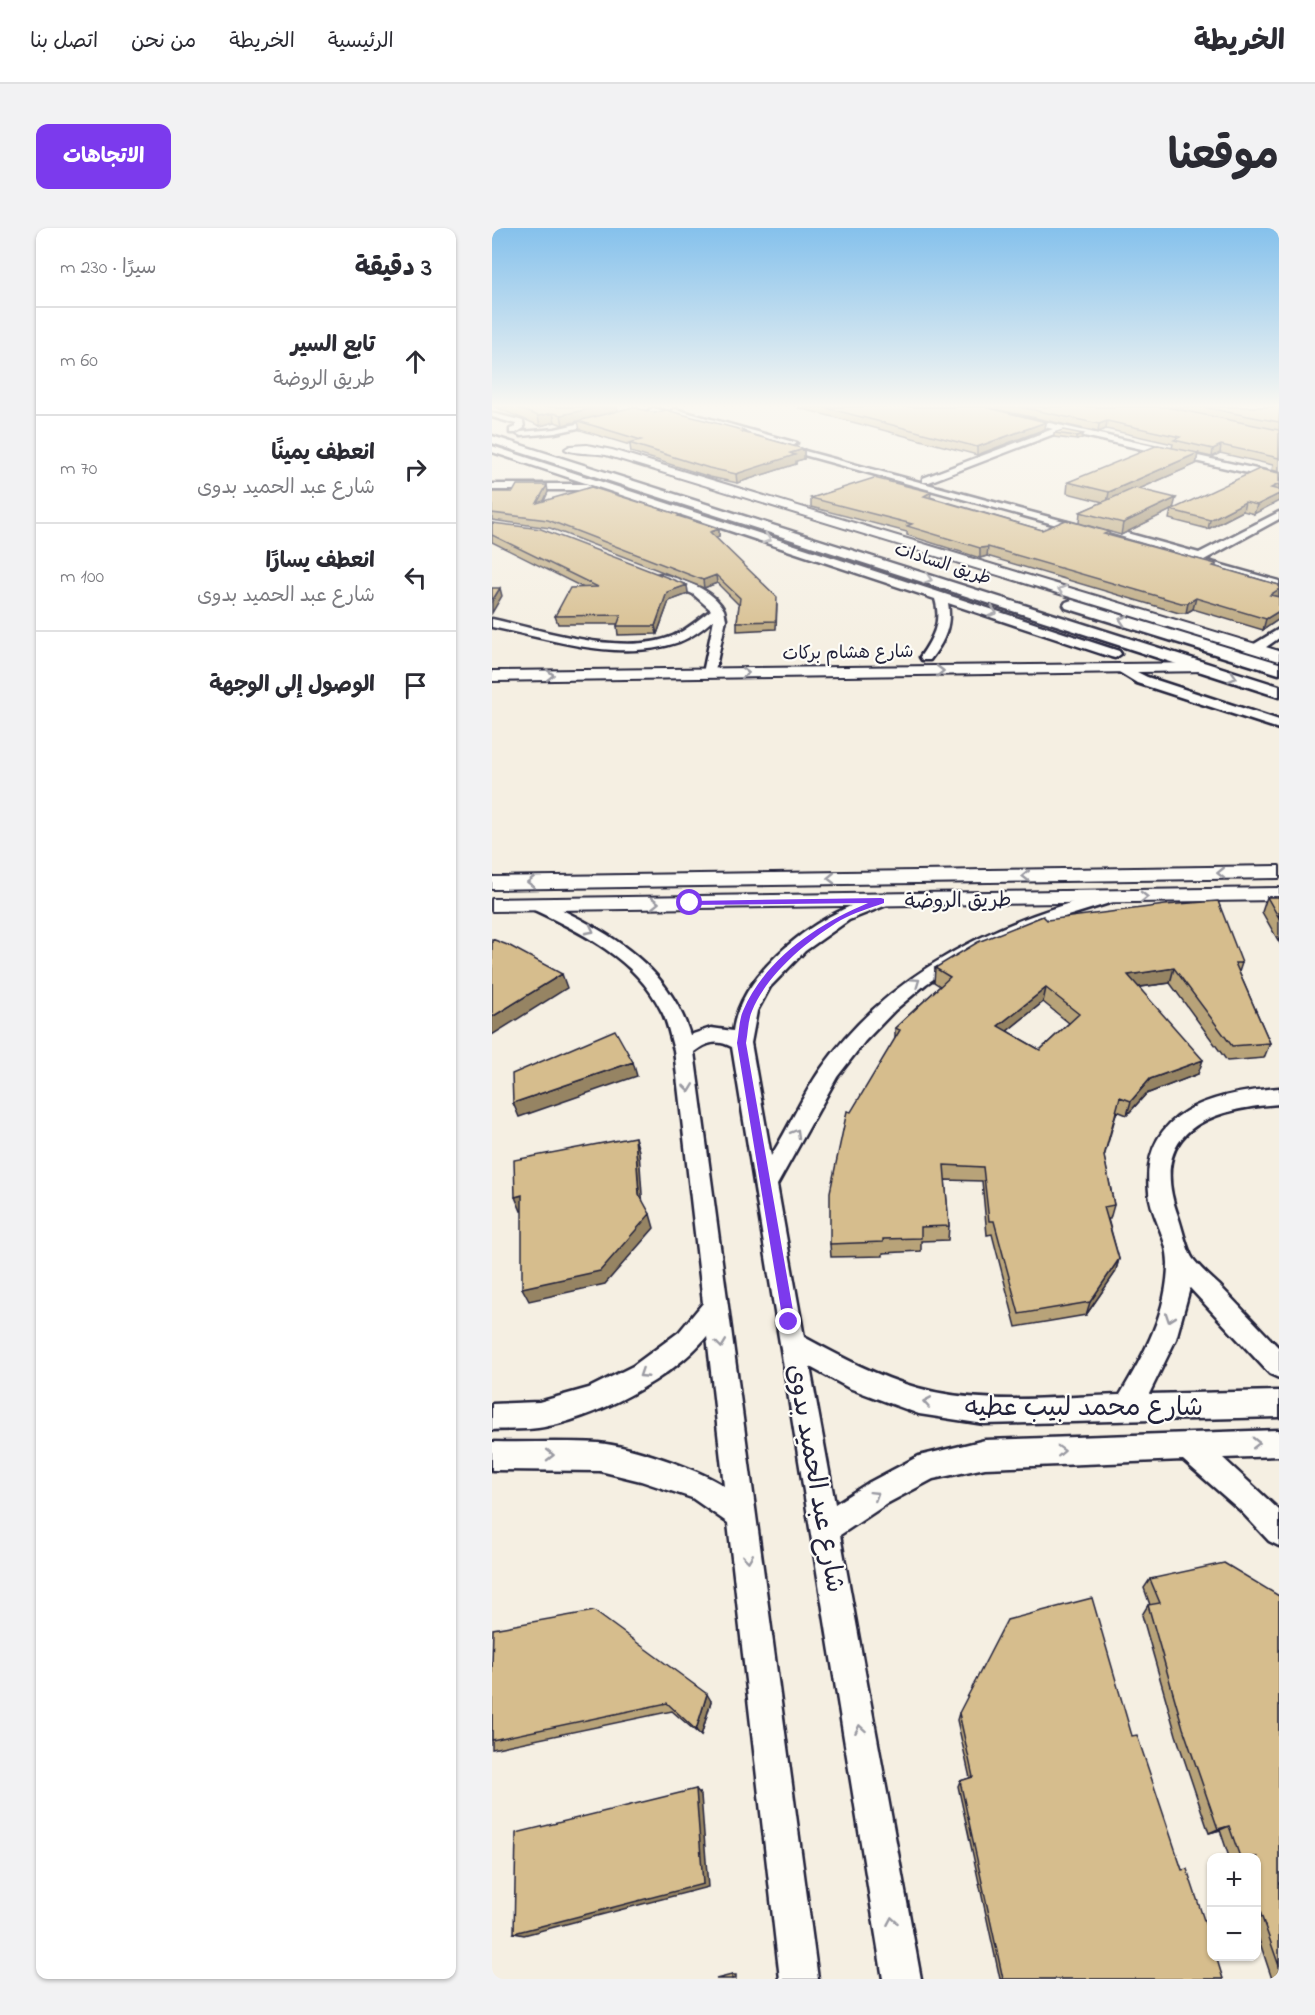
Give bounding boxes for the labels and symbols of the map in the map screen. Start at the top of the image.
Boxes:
one-way arrow [761,532,772,545]
street label: طريق السادات [891,537,994,593]
one-way arrow [922,572,933,584]
one-way arrow [1058,585,1068,597]
one-way arrow [987,605,998,618]
one-way arrow [1118,615,1129,627]
street label: شارع هشام بركات [782,640,914,668]
one-way arrow [936,665,945,677]
one-way arrow [741,667,750,679]
one-way arrow [546,669,555,682]
one-way arrow [1227,670,1238,682]
one-way arrow [1216,867,1225,879]
one-way arrow [1021,869,1030,882]
one-way arrow [826,872,835,884]
one-way arrow [526,876,535,888]
street label: طريق الروضة [904,886,1012,918]
route start [676,889,702,915]
one-way arrow [1140,891,1149,903]
one-way arrow [651,897,660,909]
one-way arrow [584,923,595,935]
one-way arrow [909,978,920,989]
one-way arrow [682,1083,694,1092]
one-way arrow [789,1129,801,1139]
route end [775,1308,801,1334]
one-way arrow [1165,1312,1178,1323]
one-way arrow [714,1339,727,1348]
street label: شارع عبد الحميد بدوى [775,1361,853,1596]
one-way arrow [639,1366,649,1378]
street label: شارع محمد لبيب عطيه [965,1390,1203,1428]
one-way arrow [923,1396,933,1409]
one-way arrow [1252,1437,1261,1450]
one-way arrow [1057,1444,1066,1457]
one-way arrow [546,1449,555,1461]
one-way arrow [869,1491,879,1503]
one-way arrow [741,1553,754,1563]
one-way arrow [854,1724,867,1734]
one-way arrow [887,1917,899,1926]

